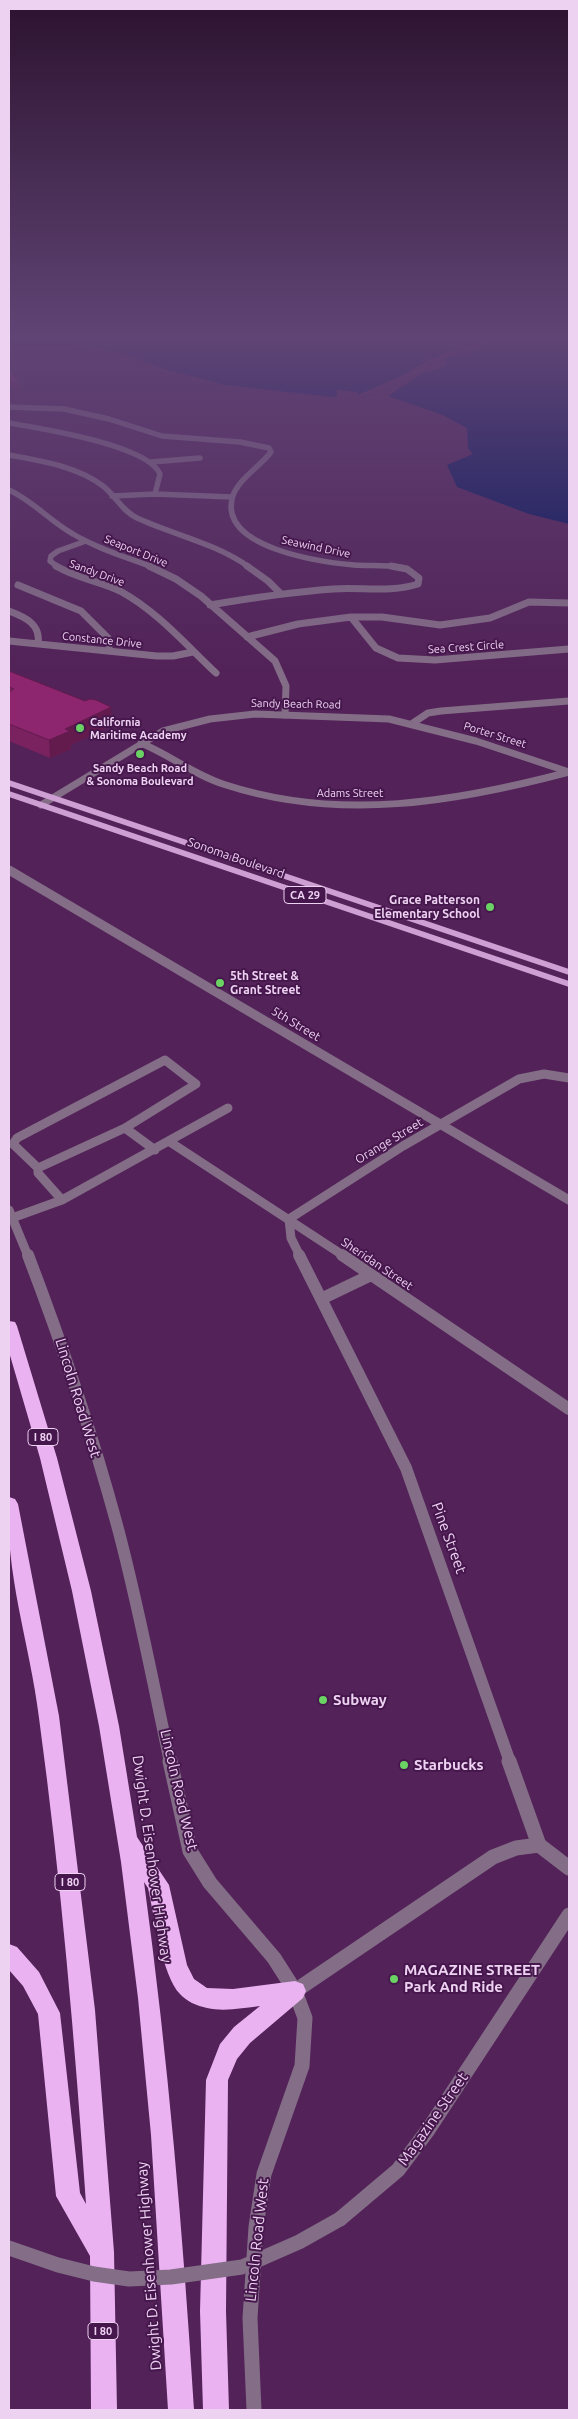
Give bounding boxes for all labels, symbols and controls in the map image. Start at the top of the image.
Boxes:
street label: Seaport Drive [102,532,170,570]
street label: Seawind Drive [280,533,352,561]
street label: Sandy Drive [68,557,126,589]
street label: Constance Drive [61,629,143,651]
street label: Sea Crest Circle [428,638,504,656]
street label: Sandy Beach Road [251,697,341,711]
place label: California Maritime Academy [90,715,187,741]
street label: Porter Street [462,719,528,751]
marker: California Maritime Academy [74,722,86,734]
marker: Sandy Beach Road & Sonoma Boulevard [134,748,146,760]
place label: Sandy Beach Road & Sonoma Boulevard [86,761,194,787]
street label: Adams Street [317,786,383,800]
street label: Sonoma Boulevard [186,835,286,881]
road number: CA 29 [284,886,326,904]
place label: Grace Patterson Elementary School [374,893,480,921]
marker: Grace Patterson Elementary School [484,901,496,913]
place label: 5th Street & Grant Street [230,969,301,997]
marker: 5th Street & Grant Street [214,977,226,989]
street label: 5th Street [269,1004,323,1044]
street label: Orange Street [352,1115,426,1167]
street label: Sheridan Street [338,1235,416,1293]
street label: Lincoln Road West [51,1336,105,1460]
road number: I 80 [28,1428,58,1445]
street label: Pine Street [428,1500,470,1576]
place label: Subway [333,1691,387,1709]
marker: Subway [317,1694,329,1706]
street label: Lincoln Road West [156,1728,202,1852]
street label: Dwight D. Eisenhower Highway [129,1754,175,1964]
place label: Starbucks [414,1756,484,1774]
marker: Starbucks [398,1759,410,1771]
road number: I 80 [55,1874,85,1890]
place label: MAGAZINE STREET Park And Ride [404,1961,540,1996]
marker: MAGAZINE STREET Park And Ride [388,1973,400,1985]
street label: Magazine Street [394,2069,472,2169]
street label: Dwight D. Eisenhower Highway [133,2161,165,2371]
street label: Lincoln Road West [242,2177,272,2303]
road number: I 80 [88,2322,118,2340]

